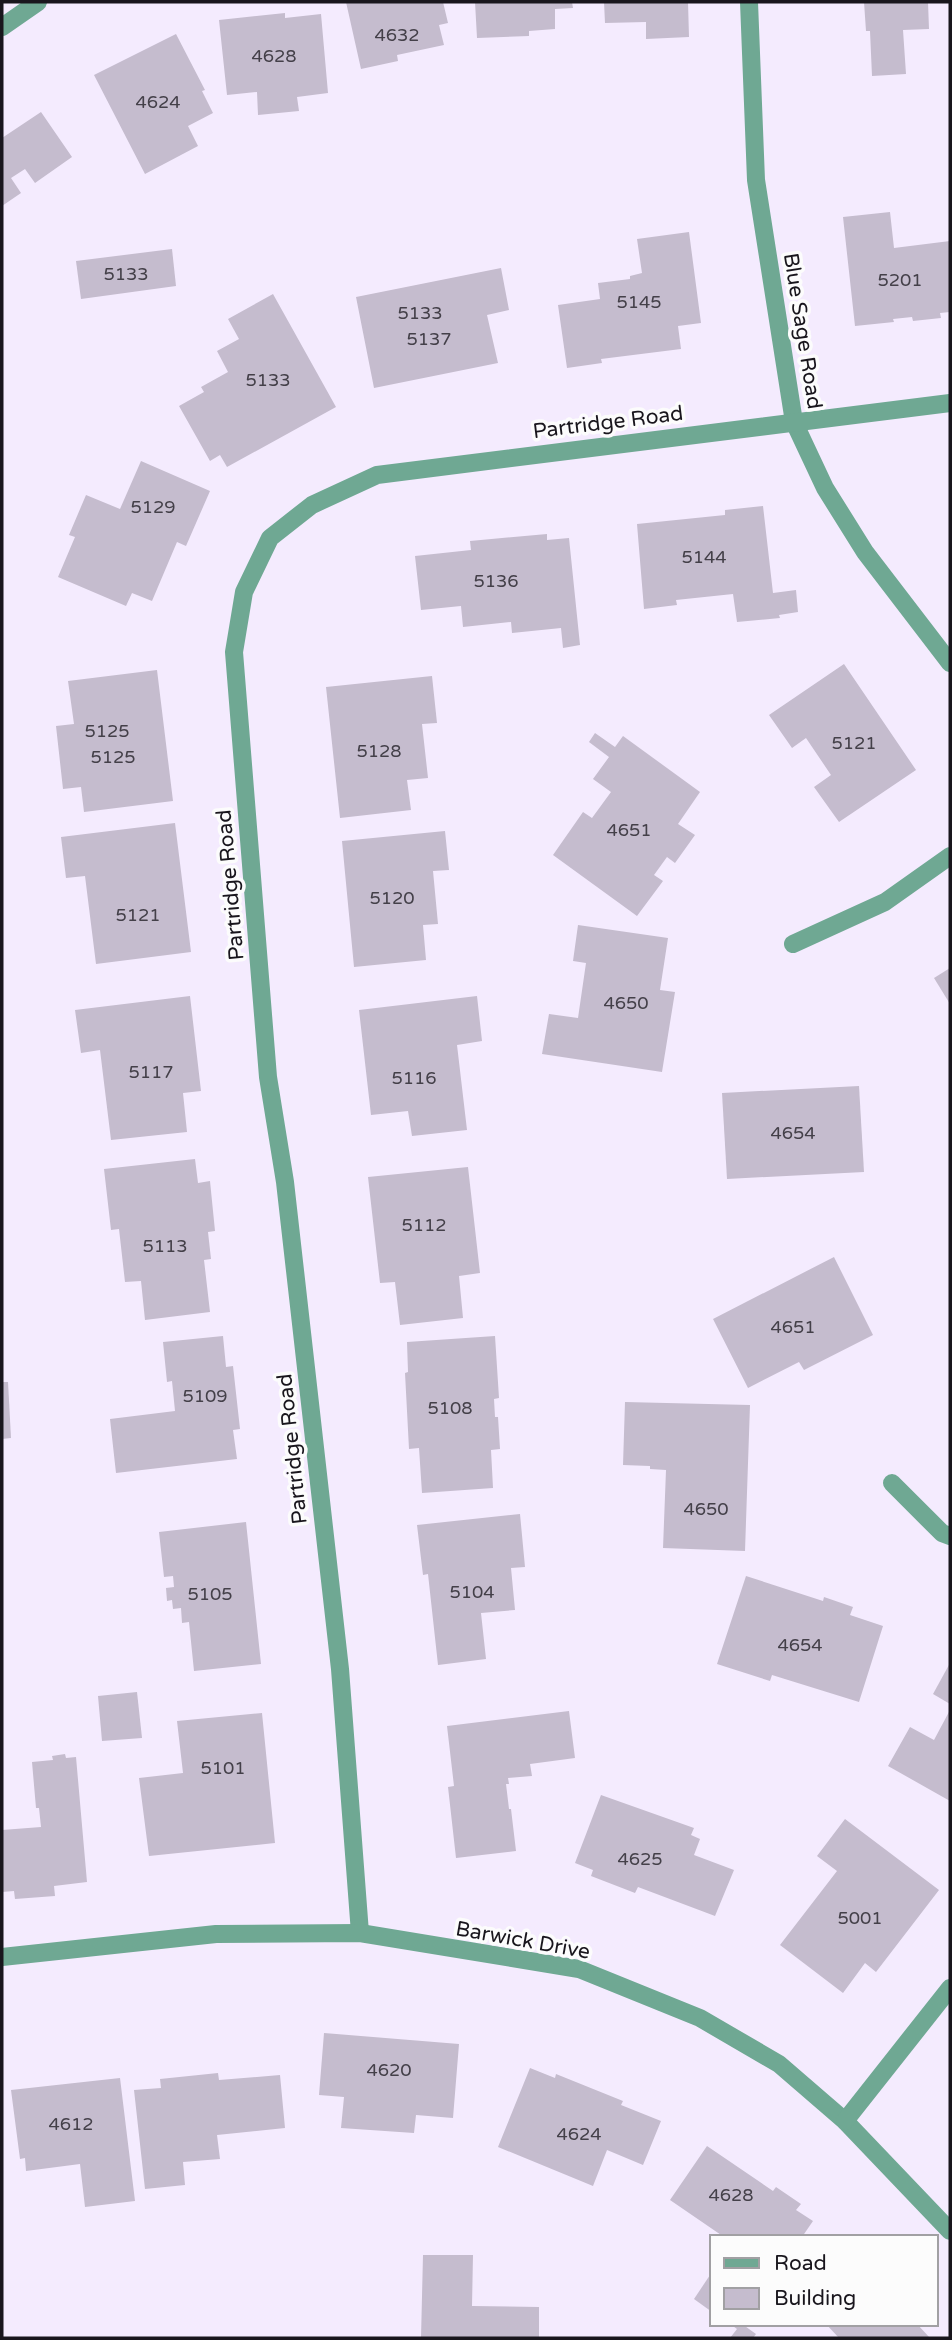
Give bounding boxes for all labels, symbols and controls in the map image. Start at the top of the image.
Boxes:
house number: 4632 [374,24,420,46]
house number: 4628 [251,45,297,67]
house number: 4624 [135,91,181,113]
street label: Blue Sage Road [778,251,827,411]
house number: 5133 [103,263,149,285]
house number: 5201 [877,269,923,291]
house number: 5145 [616,291,662,313]
house number: 5133 [397,302,443,324]
house number: 5137 [406,328,452,350]
house number: 5133 [245,369,291,391]
street label: Partridge Road [531,401,685,444]
house number: 5129 [130,496,176,518]
house number: 5144 [681,546,727,568]
house number: 5136 [473,570,519,592]
house number: 5125 [84,720,130,742]
house number: 5121 [831,732,877,754]
house number: 5128 [356,740,402,762]
house number: 5125 [90,746,136,768]
street label: Partridge Road [211,808,250,961]
house number: 4651 [606,819,652,841]
house number: 5120 [369,887,415,909]
house number: 5121 [115,904,161,926]
house number: 4650 [603,992,649,1014]
house number: 5117 [128,1061,174,1083]
house number: 5116 [391,1067,437,1089]
house number: 4654 [770,1122,816,1144]
house number: 5112 [401,1214,447,1236]
house number: 5113 [142,1235,188,1257]
house number: 4651 [770,1316,816,1338]
street label: Partridge Road [272,1372,313,1526]
house number: 5109 [182,1385,228,1407]
house number: 5108 [427,1397,473,1419]
house number: 4650 [683,1498,729,1520]
house number: 5104 [449,1581,495,1603]
house number: 5105 [187,1583,233,1605]
house number: 4654 [777,1634,823,1656]
house number: 5101 [200,1757,246,1779]
house number: 4625 [617,1848,663,1870]
house number: 5001 [837,1907,883,1929]
street label: Barwick Drive [454,1916,592,1965]
house number: 4620 [366,2059,412,2081]
house number: 4612 [48,2113,94,2135]
house number: 4624 [556,2123,602,2145]
house number: 4628 [708,2184,754,2206]
legend [710,2235,938,2326]
text: Road [774,2251,827,2276]
text: Building [774,2286,856,2311]

